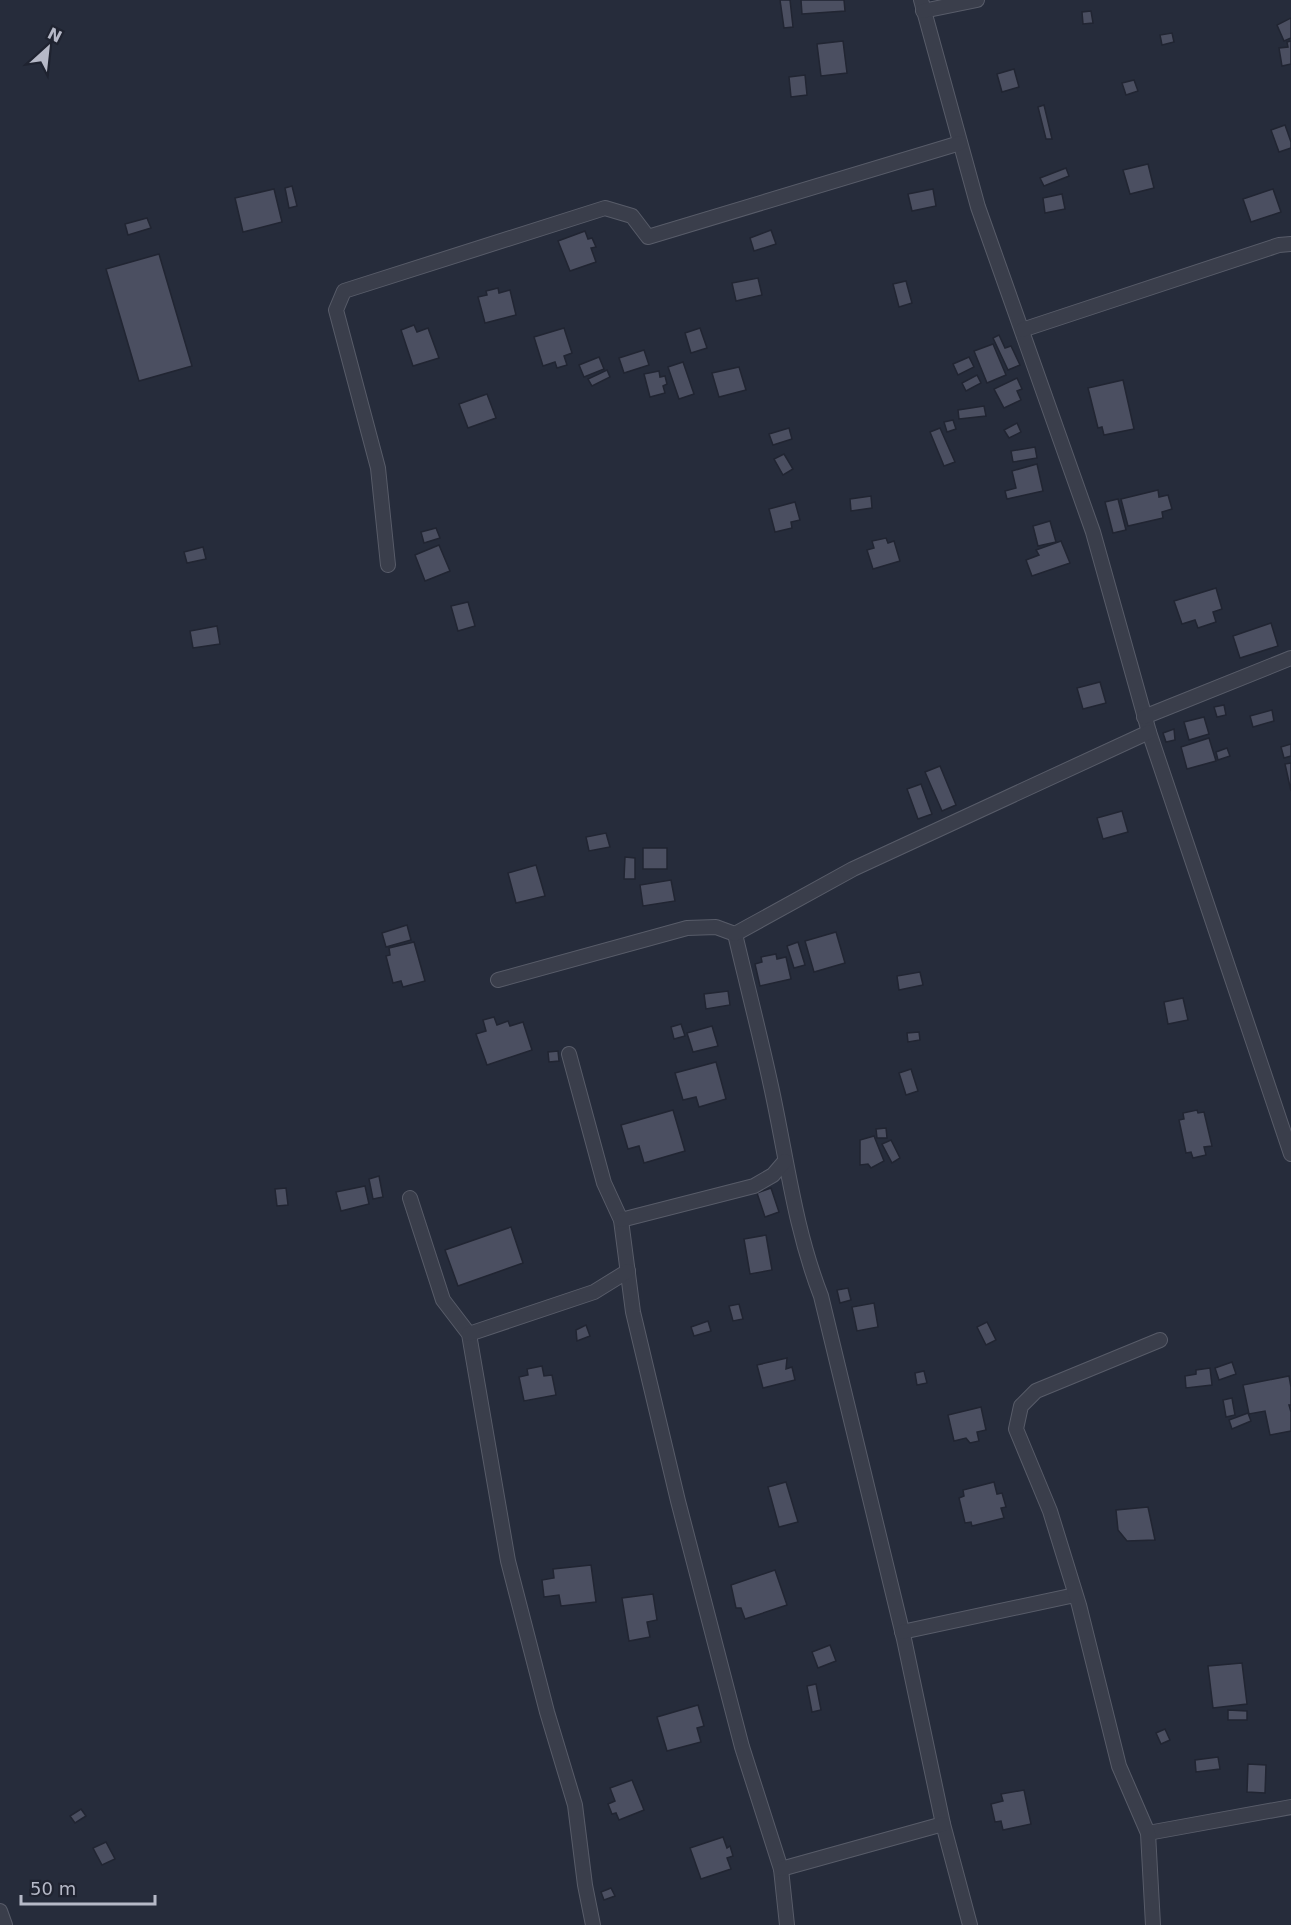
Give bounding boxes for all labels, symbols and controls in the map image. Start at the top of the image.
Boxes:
north arrow [18,18,78,78]
text: N [44,24,65,47]
scale bar [21,1868,154,1906]
text: 50 m [30,1878,76,1899]

